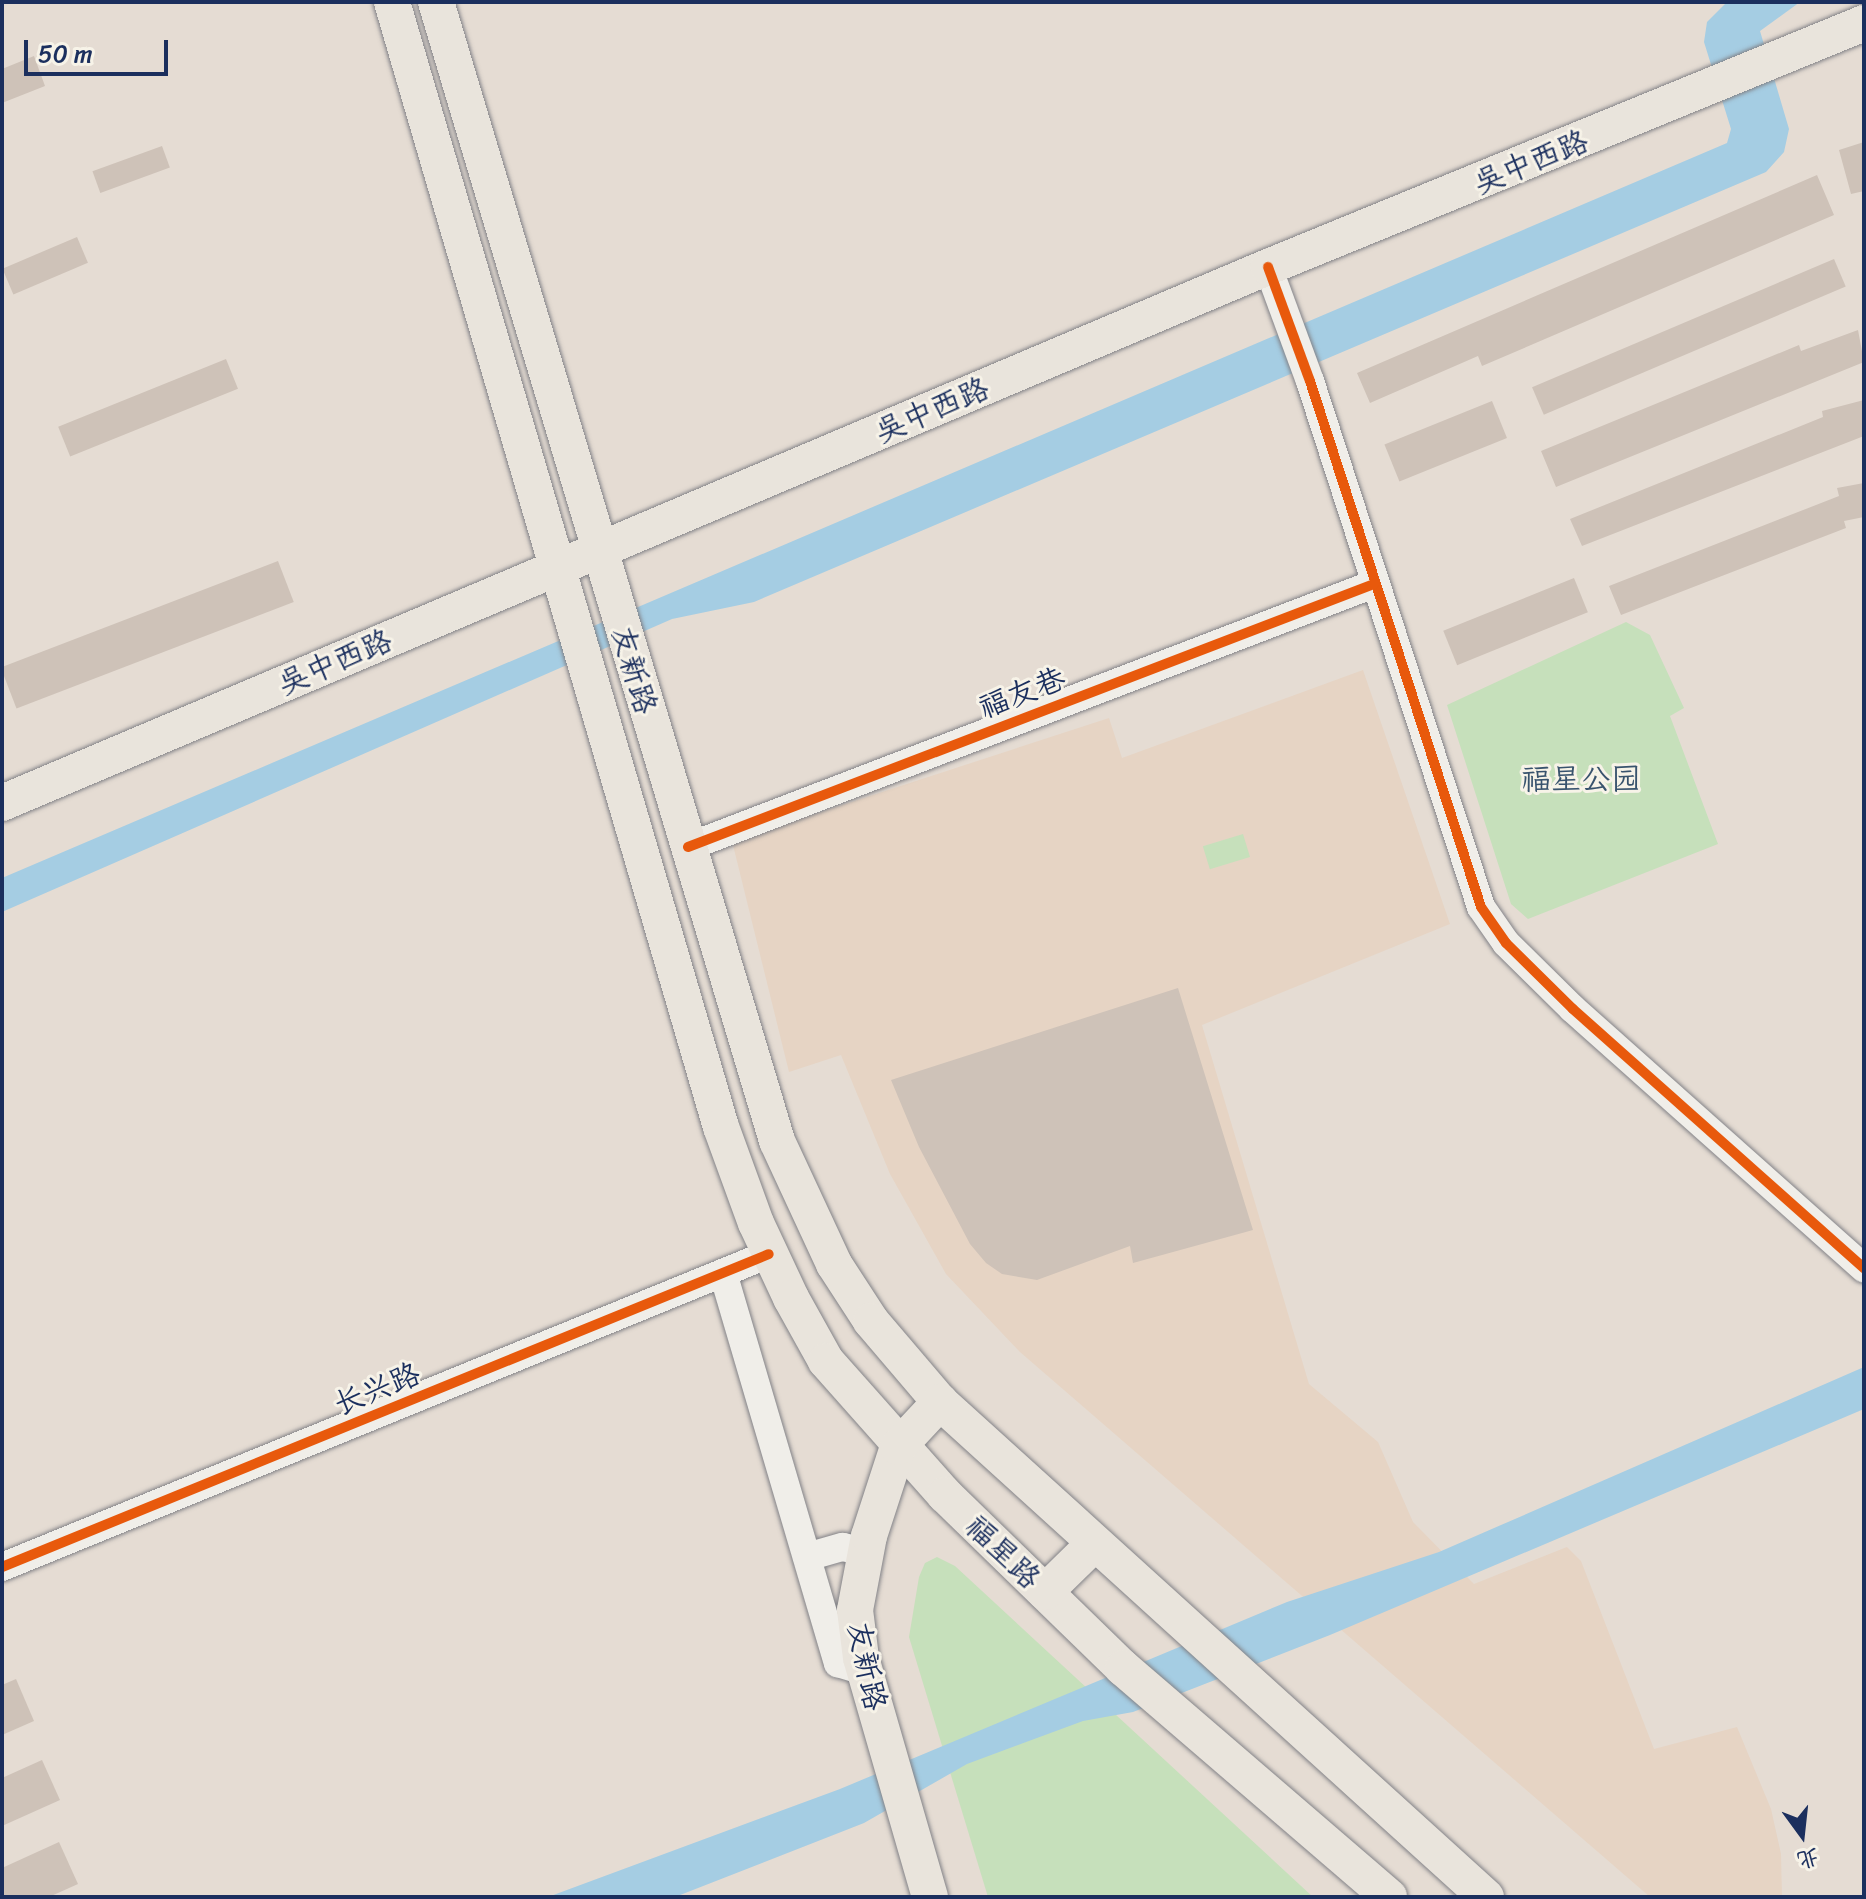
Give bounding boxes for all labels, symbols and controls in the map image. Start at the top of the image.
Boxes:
scale bar [28,24,172,74]
text: 50 m [38,33,93,75]
street label: 吴中西路 [1469,123,1593,201]
street label: 吴中西路 [870,370,994,450]
street label: 吴中西路 [273,622,397,702]
street label: 友新路 [604,622,664,718]
street label: 福友巷 [974,660,1070,726]
park label: 福星公园 [1521,761,1641,797]
street label: 长兴路 [329,1355,425,1423]
street label: 福星路 [958,1508,1048,1596]
street label: 友新路 [840,1618,894,1714]
north arrow [1762,1795,1842,1875]
text: 北 [1793,1837,1824,1880]

